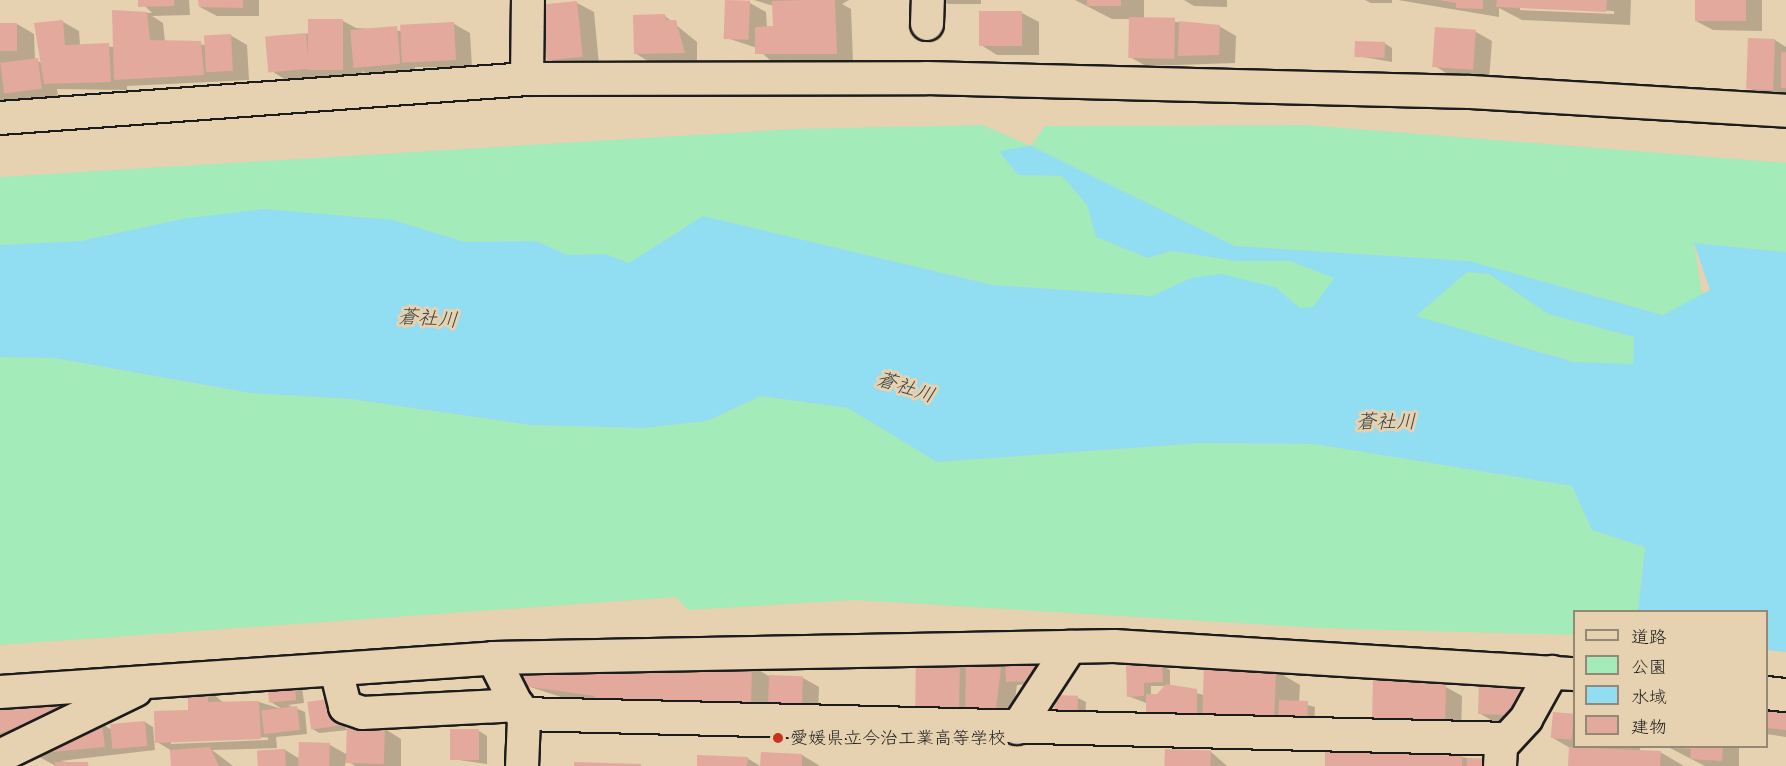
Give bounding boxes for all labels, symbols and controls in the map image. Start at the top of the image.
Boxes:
water label: 蒼社川 [397,303,459,331]
water label: 蒼社川 [874,365,938,407]
water label: 蒼社川 [1356,408,1416,432]
legend [1573,610,1768,748]
text: 道路 [1631,624,1667,649]
text: 公園 [1631,654,1667,679]
text: 水域 [1631,684,1667,709]
text: 建物 [1631,714,1667,739]
place label: 愛媛県立今治工業高等学校 [790,727,1006,749]
marker: 愛媛県立今治工業高等学校 [771,731,785,745]

